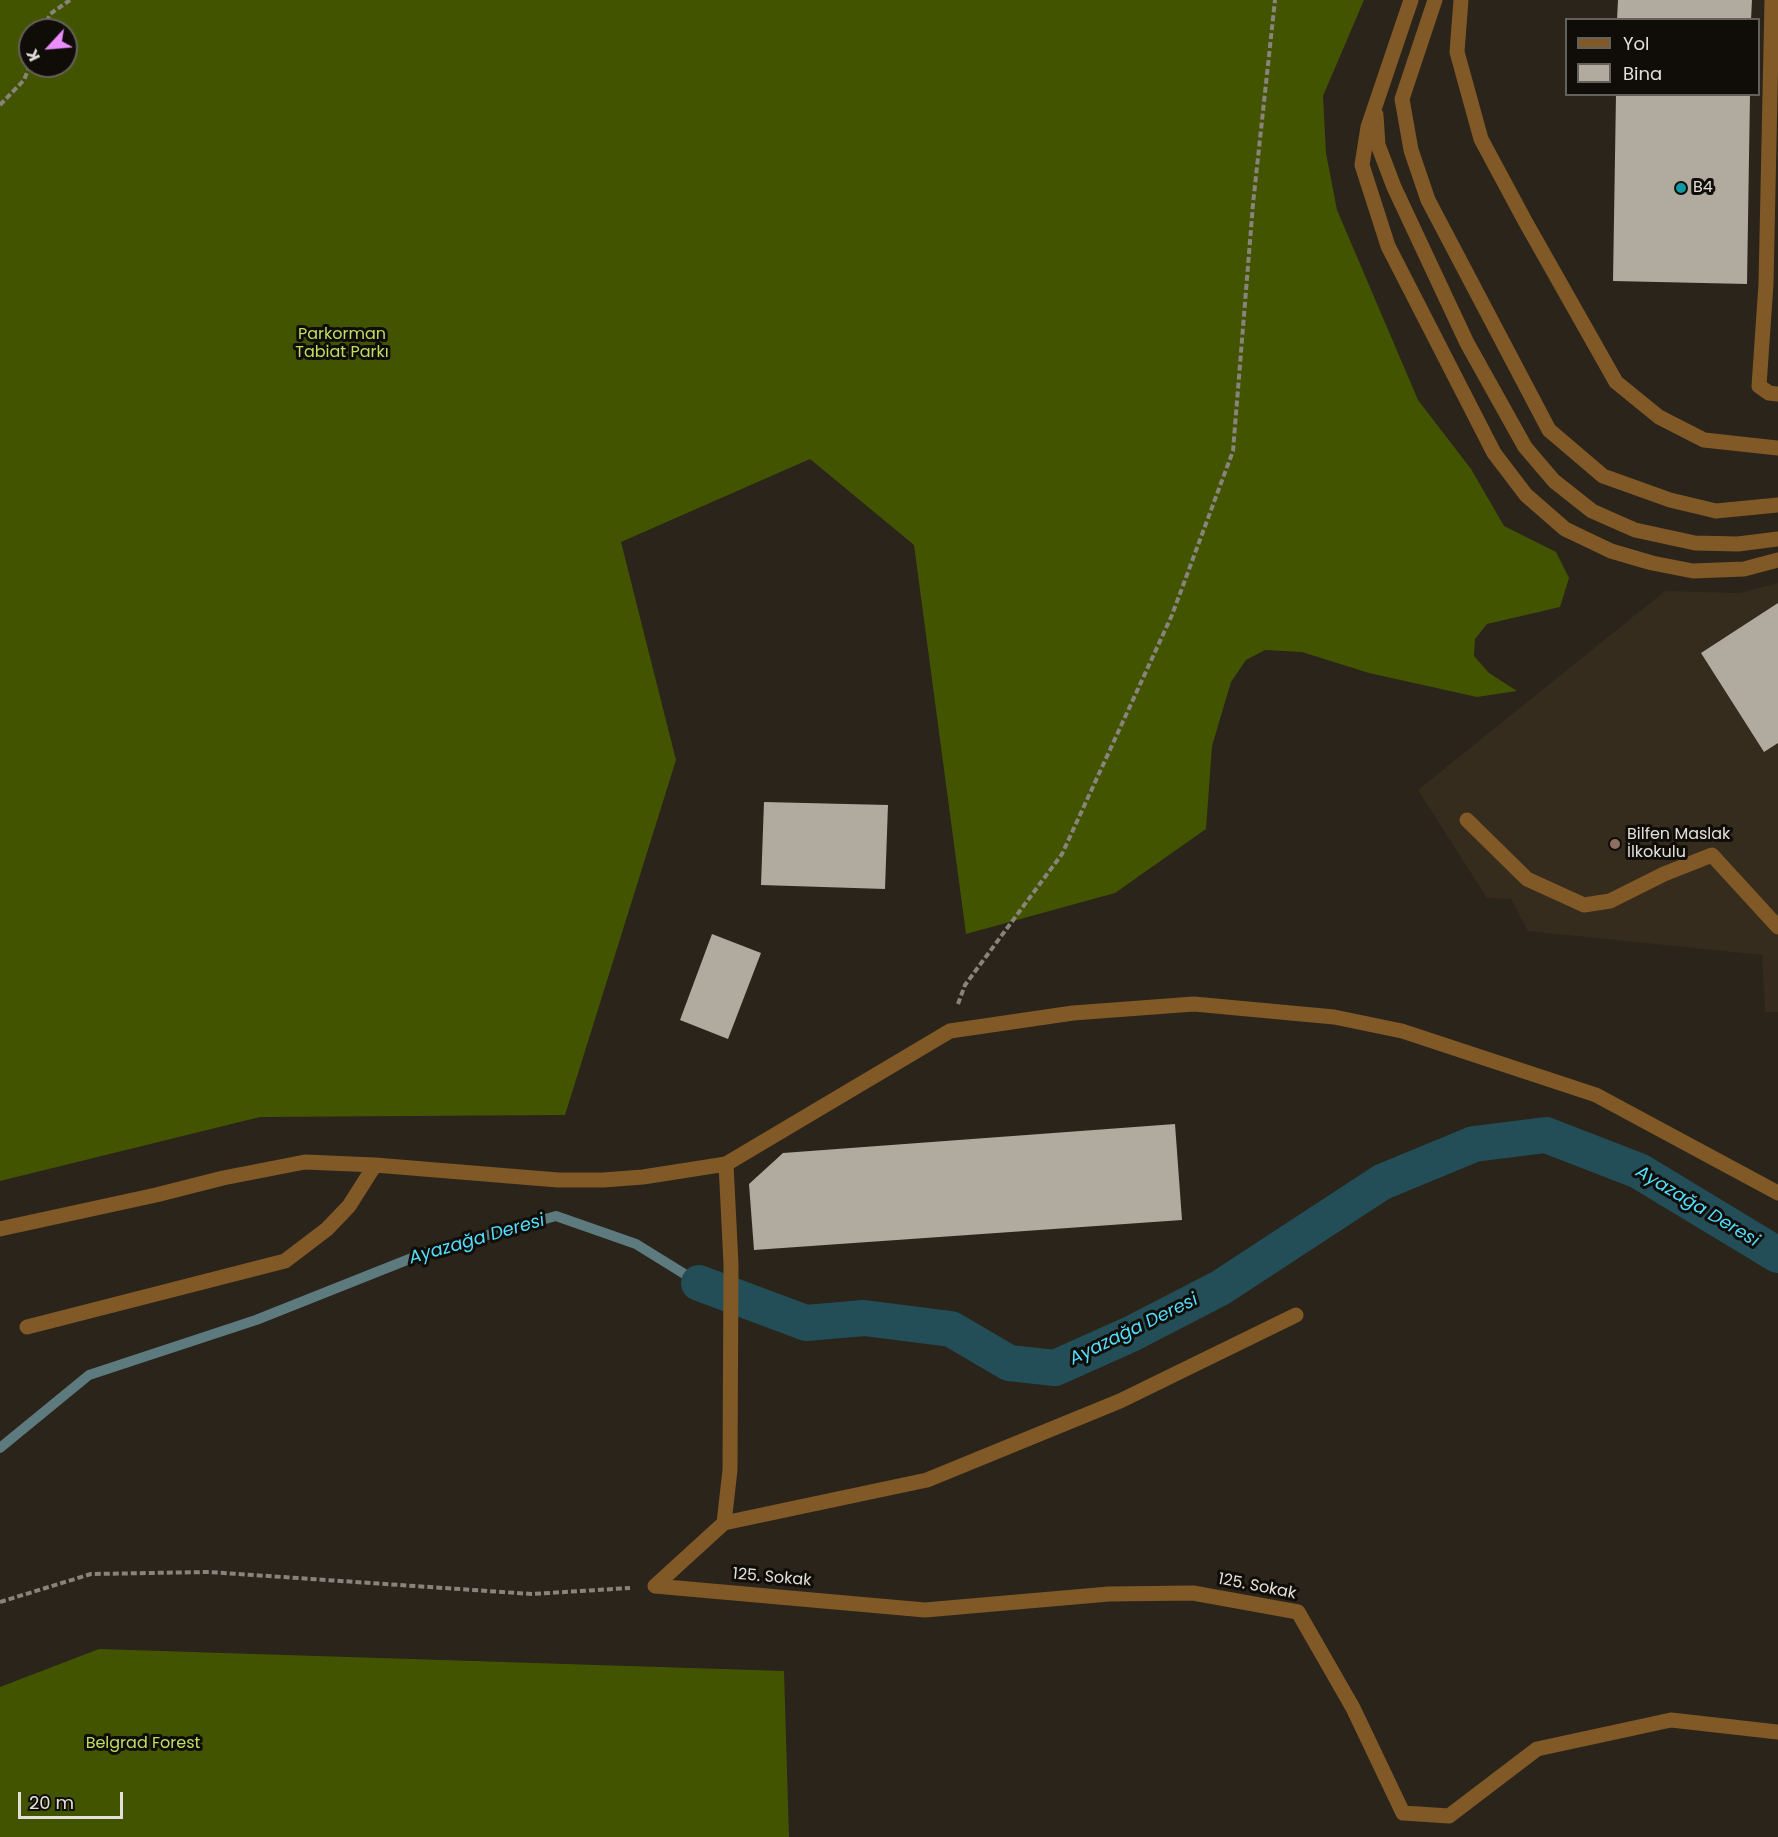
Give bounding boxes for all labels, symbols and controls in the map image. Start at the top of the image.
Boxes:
north arrow [18,18,78,78]
legend [1565,18,1760,96]
text: Yol [1623,31,1649,56]
text: K [20,45,46,65]
text: Bina [1623,61,1662,86]
place label: B4 [1693,178,1713,198]
marker: B4 [1674,181,1688,195]
park label: Parkorman Tabiat Parkı [295,325,389,363]
place label: Bilfen Maslak İlkokulu [1627,825,1730,863]
marker: Bilfen Maslak İlkokulu [1608,837,1622,851]
water label: Ayazağa Deresi [1631,1162,1763,1252]
water label: Ayazağa Deresi [407,1210,547,1270]
water label: Ayazağa Deresi [1066,1290,1202,1370]
street label: 125. Sokak [732,1565,812,1591]
street label: 125. Sokak [1216,1570,1298,1604]
park label: Belgrad Forest [86,1734,200,1754]
scale bar [21,1780,126,1818]
text: 20 m [29,1790,74,1815]

